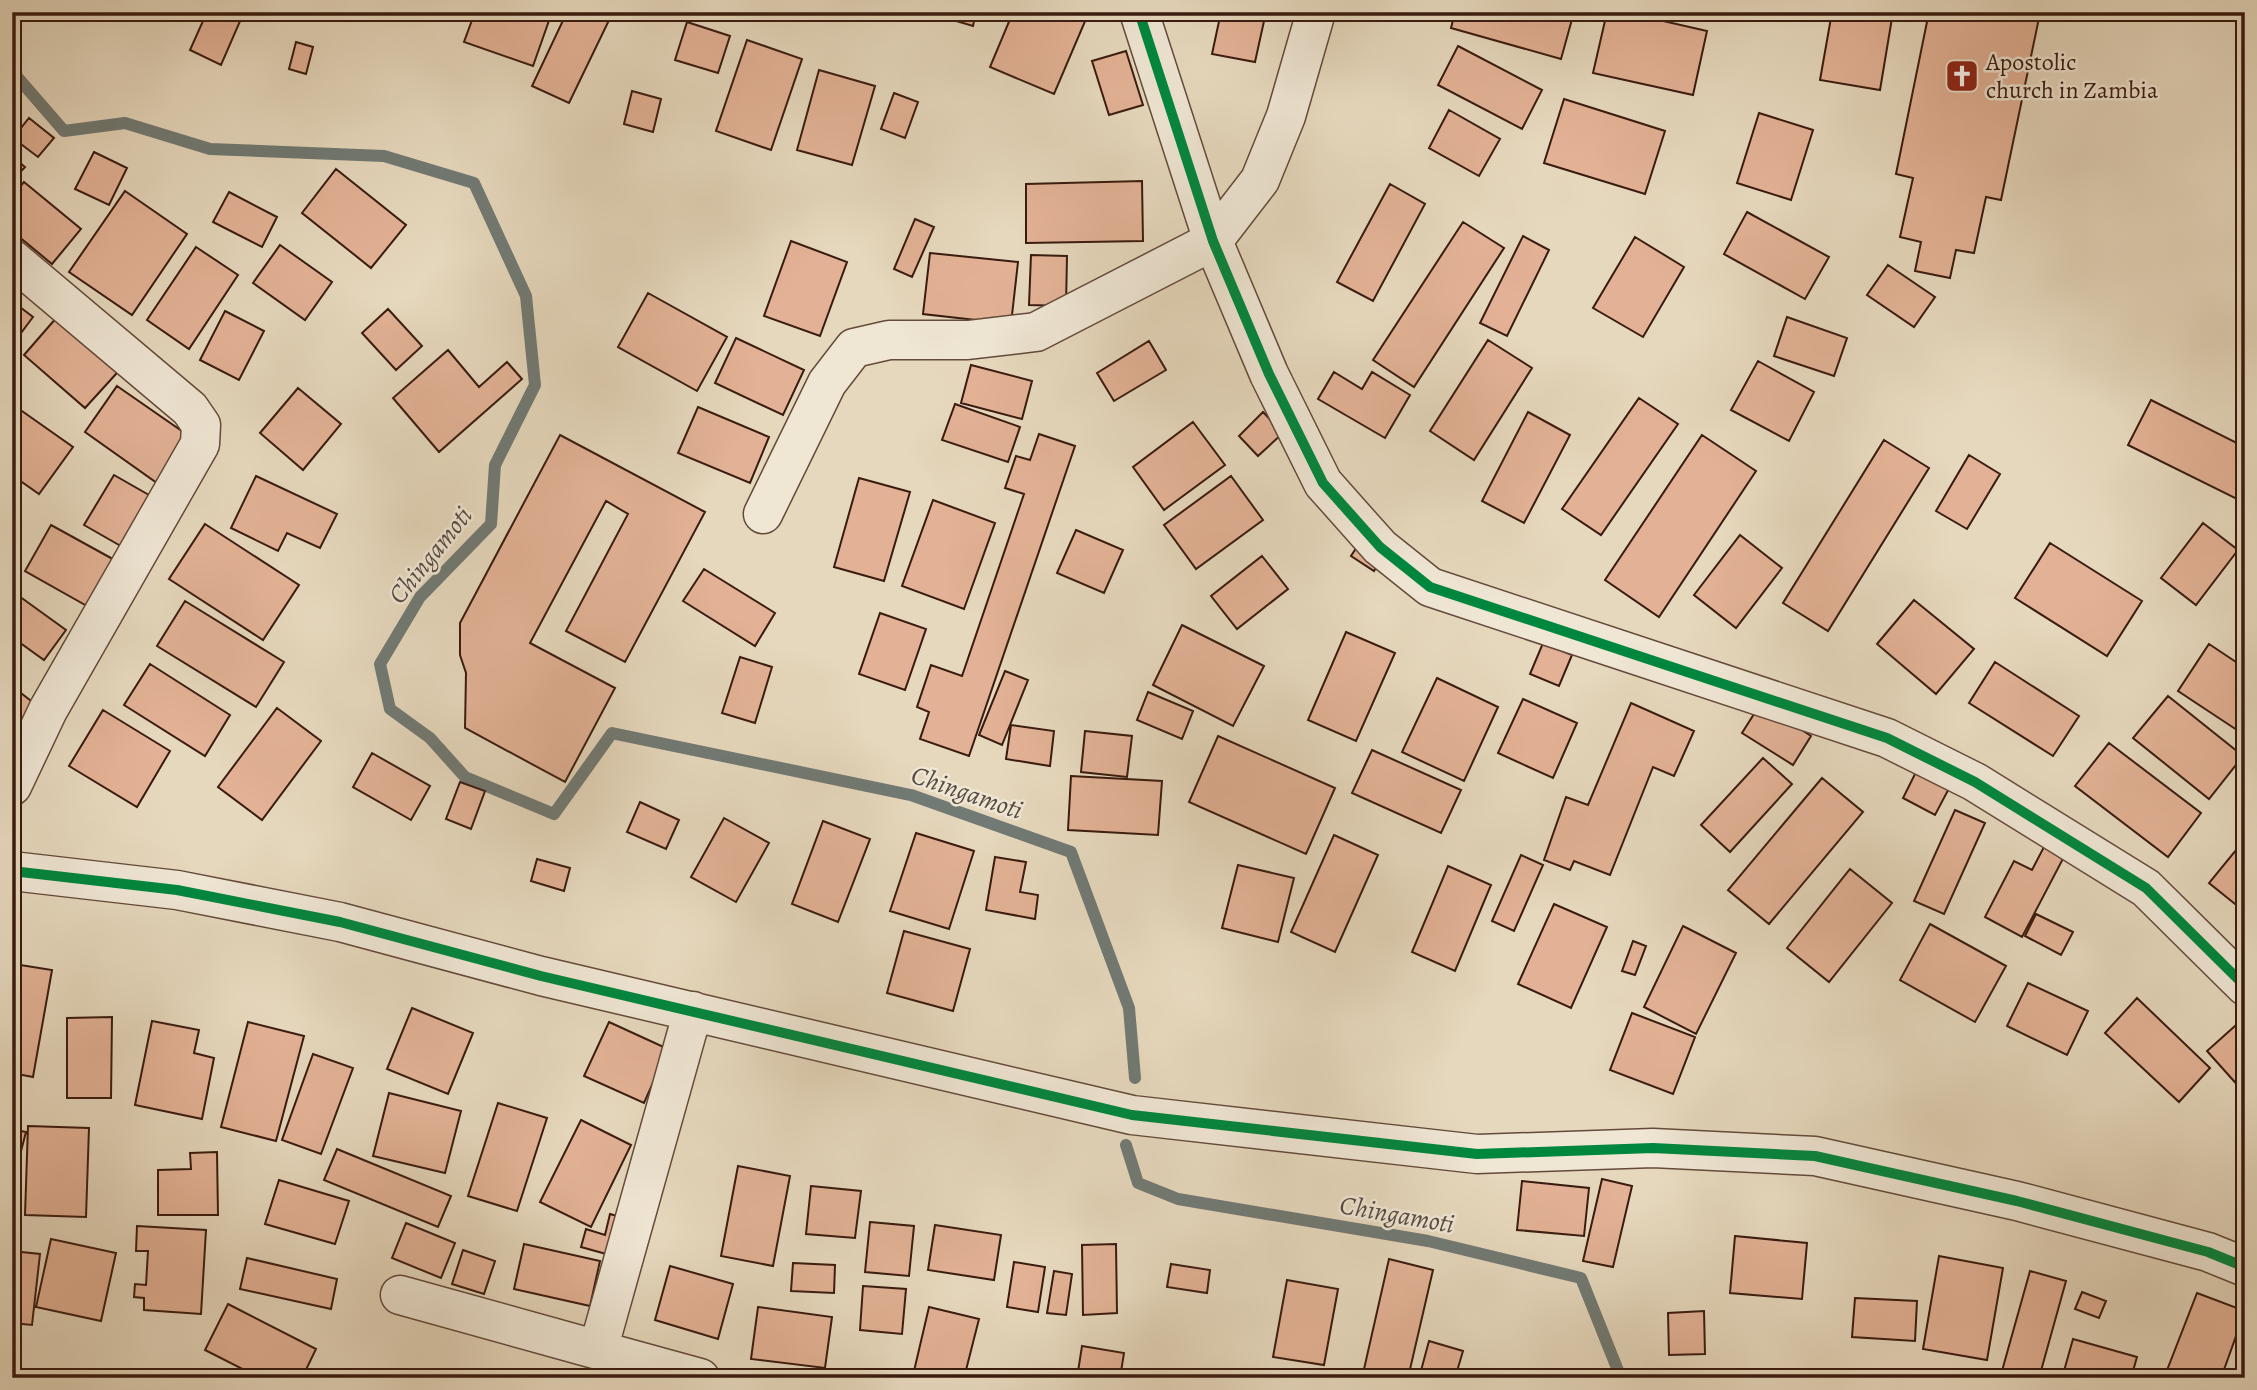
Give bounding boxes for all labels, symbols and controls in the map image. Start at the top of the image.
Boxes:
place label: Apostolic church in Zambia [1985,46,2159,106]
church icon: Apostolic church in Zambia [1943,57,1981,95]
water label: Chingamoti [380,499,480,611]
water label: Chingamoti [906,757,1027,828]
water label: Chingamoti [1337,1187,1457,1242]

